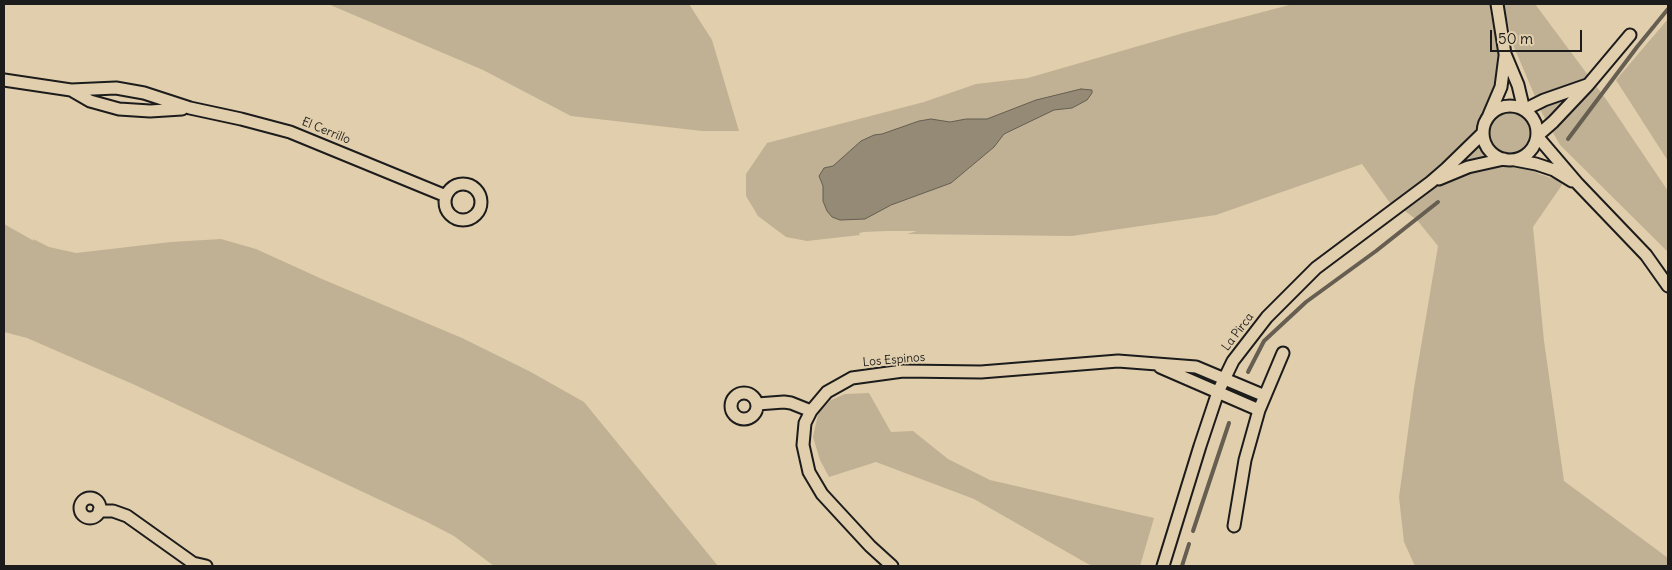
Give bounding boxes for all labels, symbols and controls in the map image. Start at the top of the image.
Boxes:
scale bar [1492,20,1584,52]
text: 50 m [1498,29,1533,48]
street label: El Cerrillo [300,115,352,147]
street label: La Pirca [1219,310,1257,354]
street label: Los Espinos [862,350,926,370]

